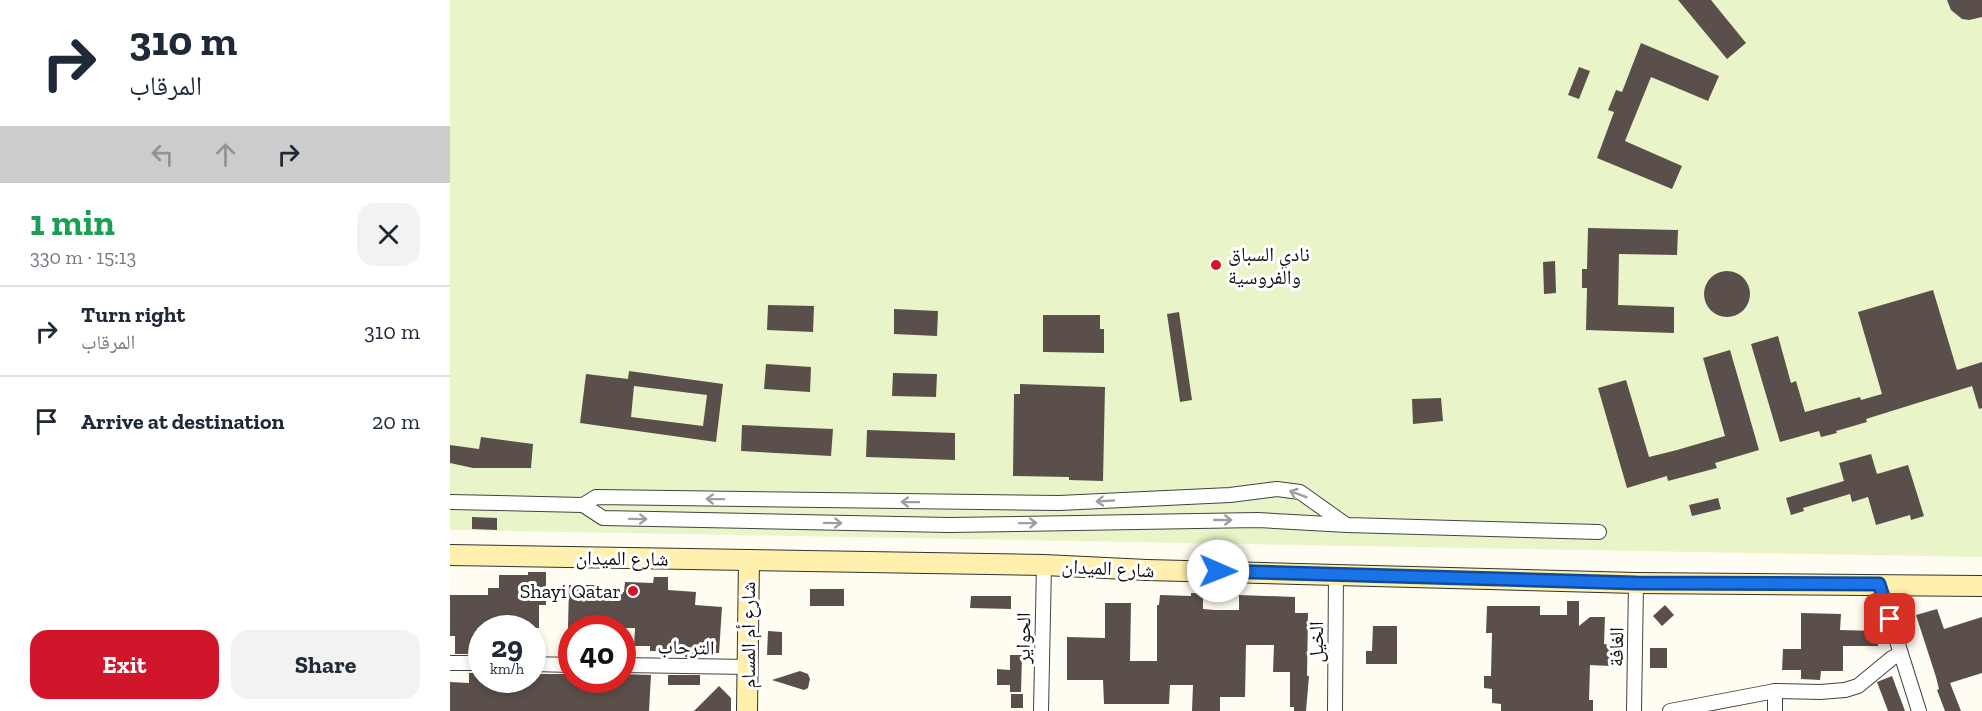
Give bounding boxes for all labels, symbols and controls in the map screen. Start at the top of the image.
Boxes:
text: 310 m [129,15,237,66]
icon: right [30,24,108,102]
text: المرقاب [129,70,202,102]
icon: left [146,138,179,171]
icon: ahead [209,138,242,171]
icon: right [272,138,305,171]
text: 1 min [30,201,115,244]
button: close [357,203,420,266]
place label: نادي السباق والفروسية [1228,242,1310,289]
text: 330 m · 15:13 [30,245,136,269]
marker: نادي السباق والفروسية [1209,258,1223,272]
text: Turn right [81,301,185,328]
icon: right [30,315,63,348]
text: 310 m [364,318,420,345]
text: المرقاب [81,330,135,354]
icon: arrive [30,405,63,438]
text: Arrive at destination [81,408,284,435]
text: 20 m [372,408,420,435]
one-way arrow [1290,488,1308,499]
one-way arrow [705,493,725,505]
one-way arrow [900,496,920,508]
one-way arrow [1095,496,1115,507]
one-way arrow [627,513,647,525]
one-way arrow [1212,514,1232,526]
one-way arrow [822,517,842,529]
one-way arrow [1017,518,1037,529]
position arrow [1186,539,1250,603]
street label: شارع الميدان [575,545,669,572]
street label: شارع الميدان [1061,554,1155,583]
place label: Shayi Qatar [520,579,621,603]
street label: شارع أم المسام [736,582,762,689]
marker: Shayi Qatar [626,584,640,598]
pin [1864,593,1915,644]
icon: arrive [1873,602,1906,635]
street label: الحواير [1011,612,1035,665]
speed limit sign: 40 [558,615,636,693]
street label: الخيل [1304,621,1328,663]
street label: الغافة [1604,627,1628,667]
text: 29 [491,629,523,665]
button: Exit [30,630,219,699]
button: Share [231,630,420,699]
street label: الترحاب [657,635,715,659]
text: km/h [490,660,524,678]

